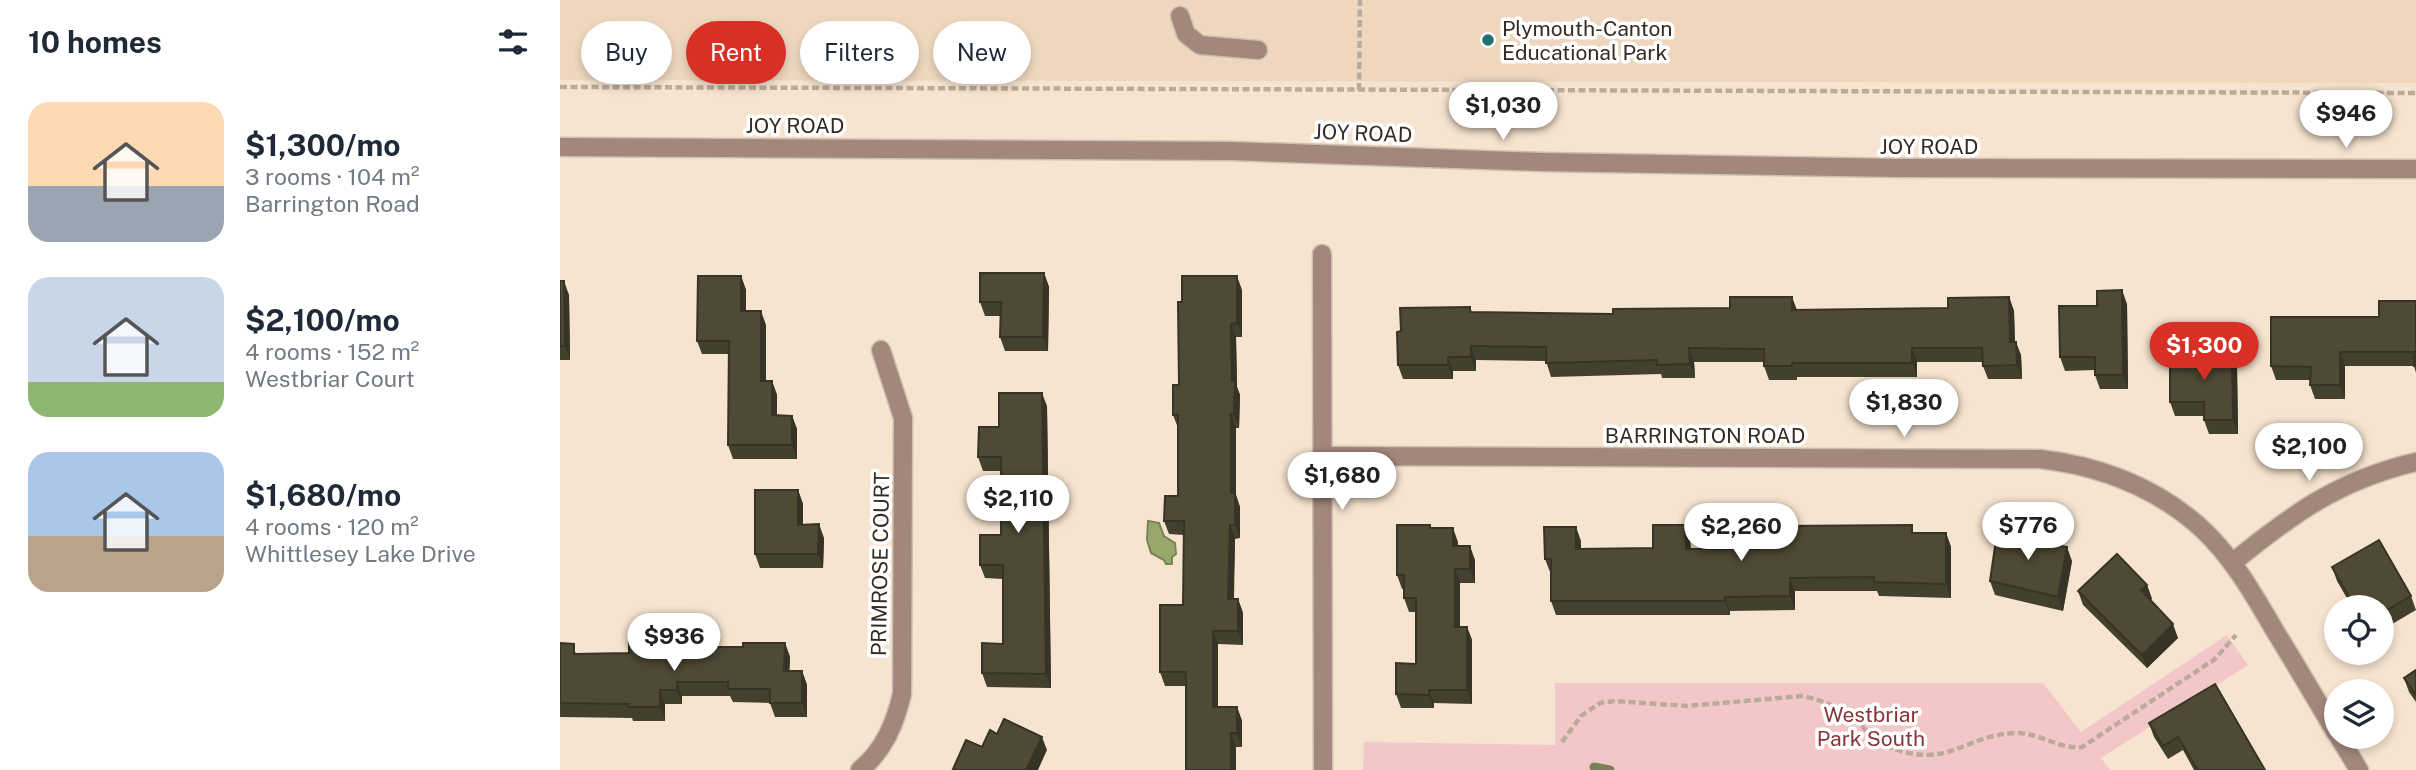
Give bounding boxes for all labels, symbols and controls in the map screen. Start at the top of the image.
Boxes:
place label: Plymouth-Canton Educational Park [1502,16,1672,65]
chip: Buy [581,21,672,84]
chip: Rent [686,21,786,84]
chip: Filters [800,21,919,84]
chip: New [933,21,1031,84]
icon: filters [494,23,532,61]
text: 10 homes [28,24,162,60]
marker: Plymouth-Canton Educational Park [1480,32,1496,48]
pin: $1,030 [1446,82,1560,142]
pin: $946 [2305,90,2387,150]
text: $1,030 [1465,91,1541,118]
text: $946 [2315,99,2377,126]
street label: JOY ROAD [746,113,844,138]
street label: JOY ROAD [1313,119,1413,147]
text: $1,300/mo [245,127,401,163]
icon: home [84,130,168,214]
street label: JOY ROAD [1880,134,1978,159]
text: 3 rooms · 104 m² [245,163,419,190]
text: Barrington Road [245,190,420,217]
text: $2,100/mo [245,302,400,338]
icon: home [84,305,168,389]
pin: $1,300 [2147,322,2261,382]
text: $1,300 [2166,331,2242,358]
text: 4 rooms · 152 m² [245,338,419,365]
text: Westbriar Court [245,365,415,392]
pin: $1,830 [1847,380,1961,439]
text: $1,830 [1865,388,1943,415]
street label: BARRINGTON ROAD [1605,423,1805,448]
pin: $2,100 [2252,424,2366,483]
text: $2,100 [2271,432,2347,459]
pin: $1,680 [1285,452,1399,512]
text: $1,680 [1303,461,1381,488]
street label: PRIMROSE COURT [866,472,894,656]
pin: $2,110 [961,476,1075,535]
text: $1,680/mo [245,477,401,513]
icon: home [84,480,168,564]
text: $2,110 [982,484,1054,511]
pin: $776 [1987,503,2069,562]
pin: $2,260 [1684,504,1798,563]
text: $776 [1998,511,2058,538]
text: $2,260 [1700,512,1782,539]
text: 4 rooms · 120 m² [245,513,419,540]
text: Whittlesey Lake Drive [245,540,476,567]
map controls [2324,595,2394,749]
button: locate [2324,595,2394,665]
pin: $936 [633,614,715,673]
text: $936 [643,622,705,649]
button: layers [2324,679,2394,749]
park label: Westbriar Park South [1817,702,1925,751]

